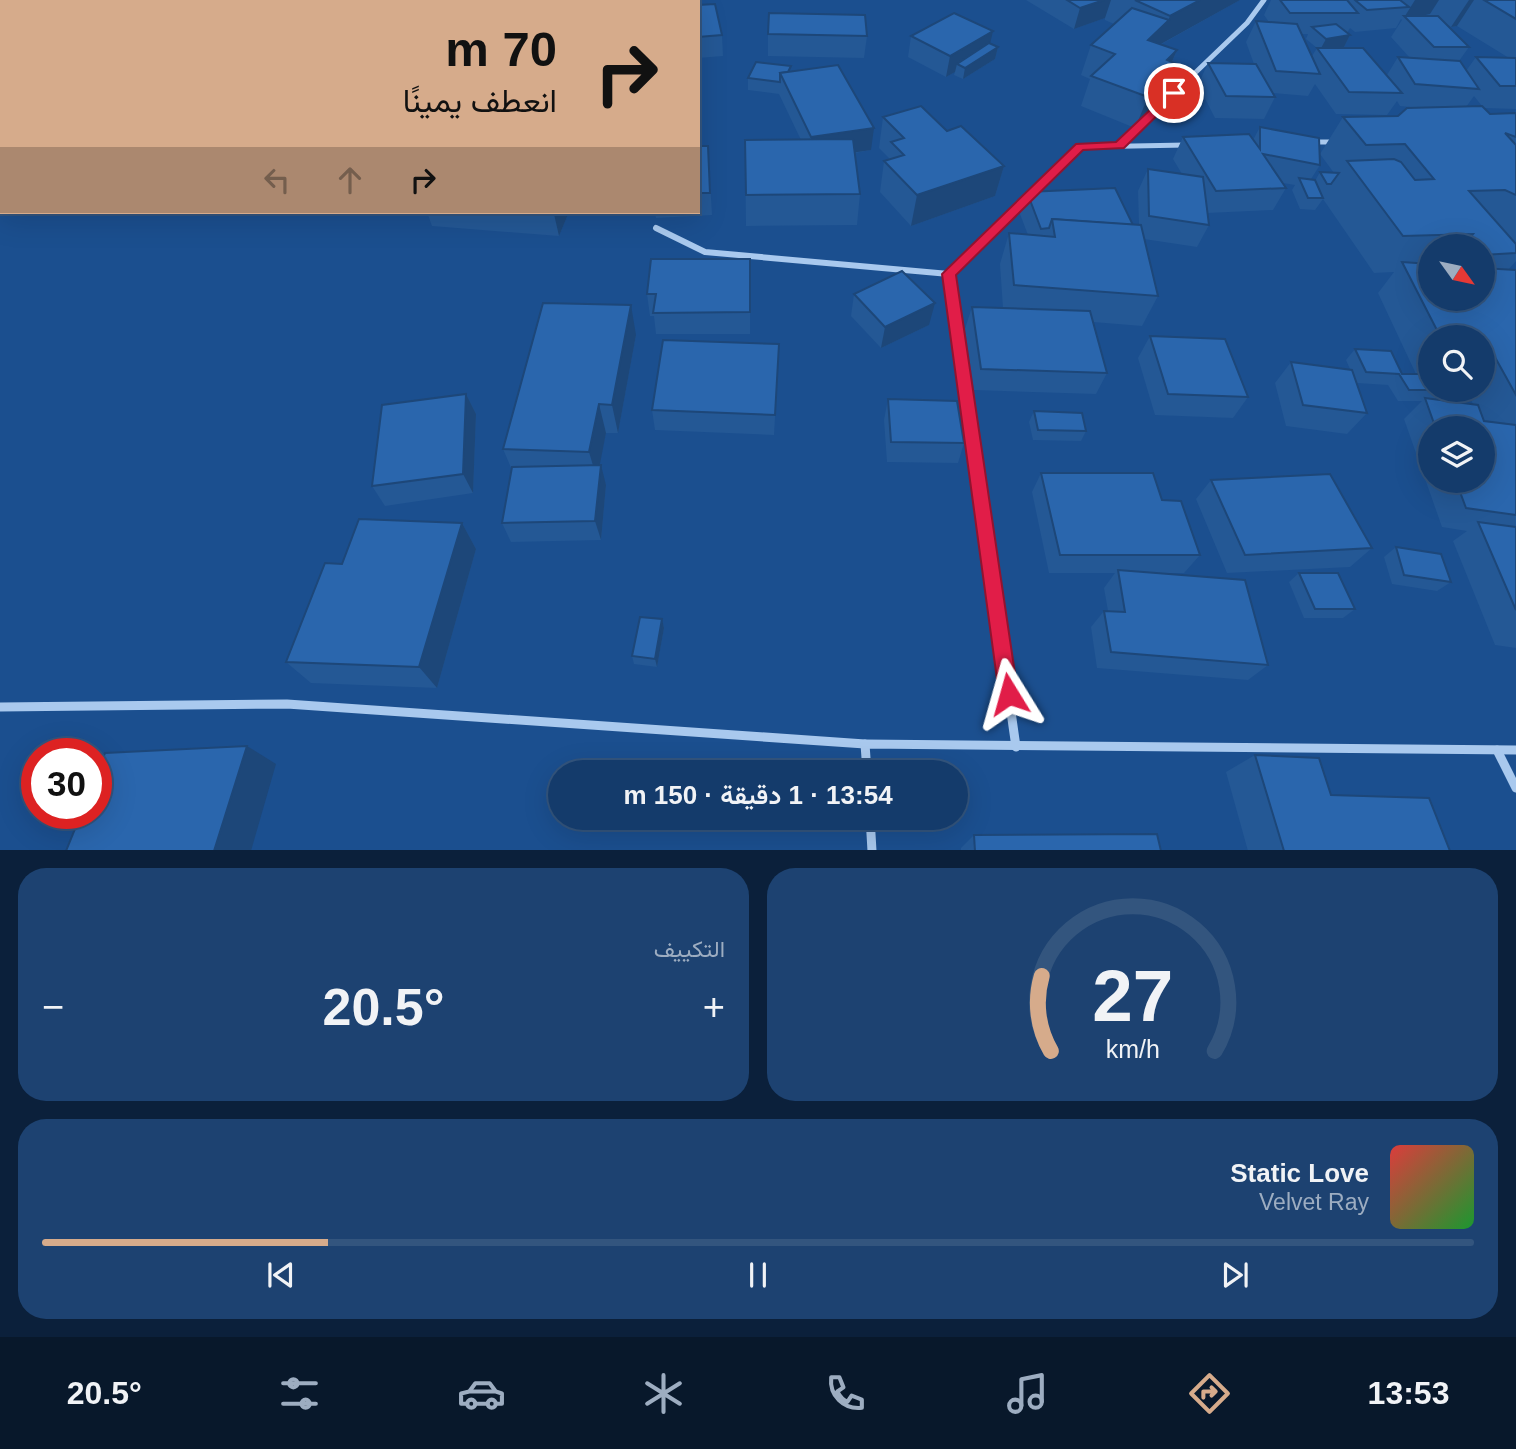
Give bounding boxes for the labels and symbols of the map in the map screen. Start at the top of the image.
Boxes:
pin [1144,63,1204,123]
north arrow [1418,234,1494,312]
position arrow [972,657,1046,731]
speed limit sign: 30 [21,738,112,829]

